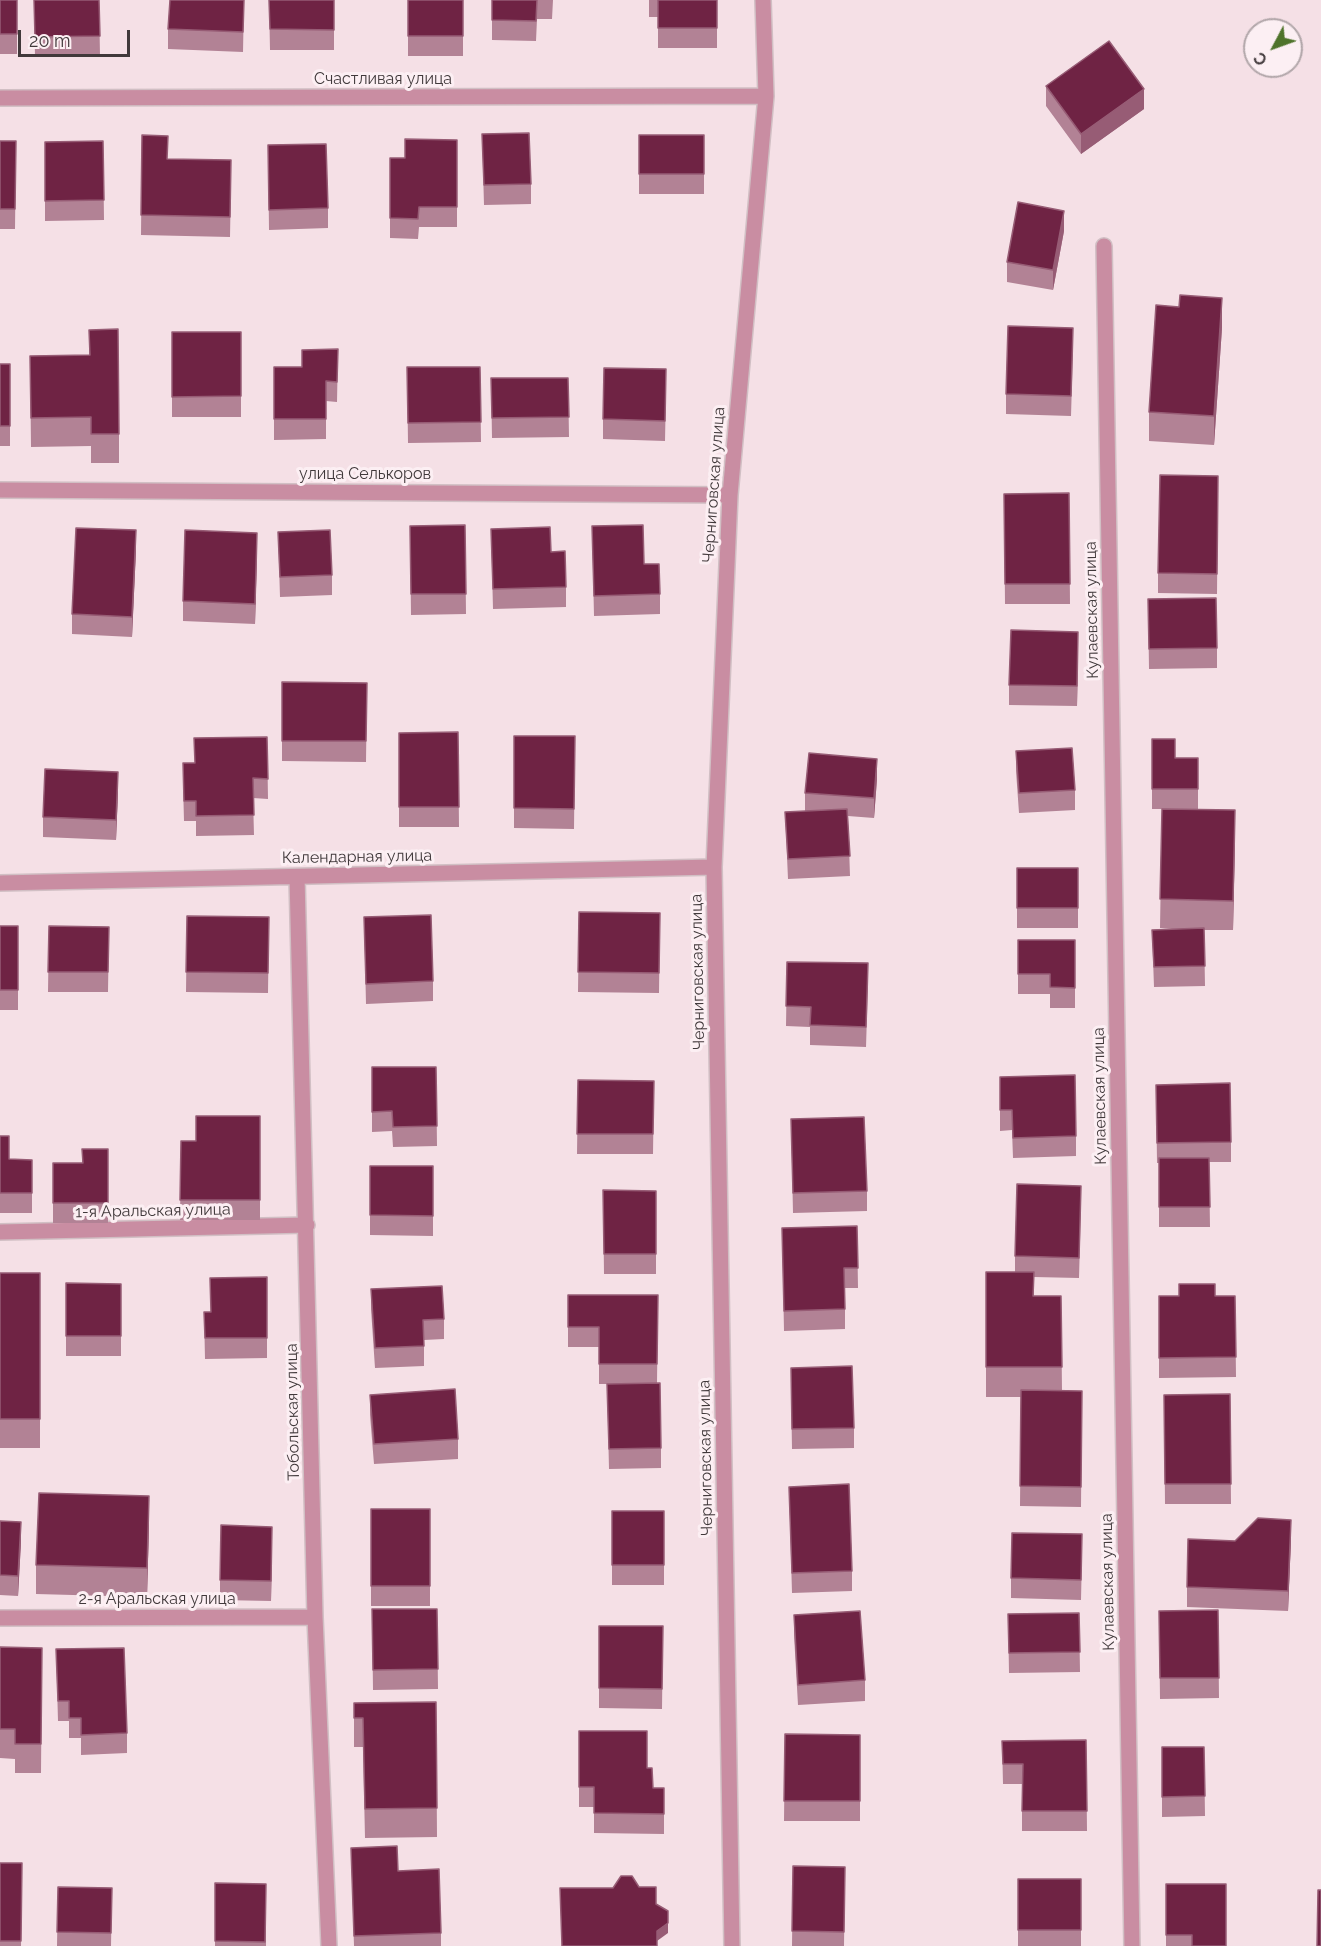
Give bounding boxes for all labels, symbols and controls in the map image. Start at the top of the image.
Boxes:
scale bar [21,18,134,56]
north arrow [1243,18,1303,78]
text: 20 m [29,30,71,51]
text: С [1250,48,1271,69]
street label: Счастливая улица [314,69,452,89]
street label: Черниговская улица [699,406,729,564]
street label: улица Селькоров [299,464,431,484]
street label: Кулаевская улица [1081,541,1103,679]
street label: Календарная улица [282,846,432,868]
street label: Черниговская улица [687,894,709,1050]
street label: Кулаевская улица [1089,1027,1111,1165]
street label: 1-я Аральская улица [75,1200,231,1222]
street label: Тобольская улица [282,1343,304,1481]
street label: Черниговская улица [695,1380,717,1536]
street label: Кулаевская улица [1097,1513,1119,1651]
street label: 2-я Аральская улица [78,1589,236,1609]

